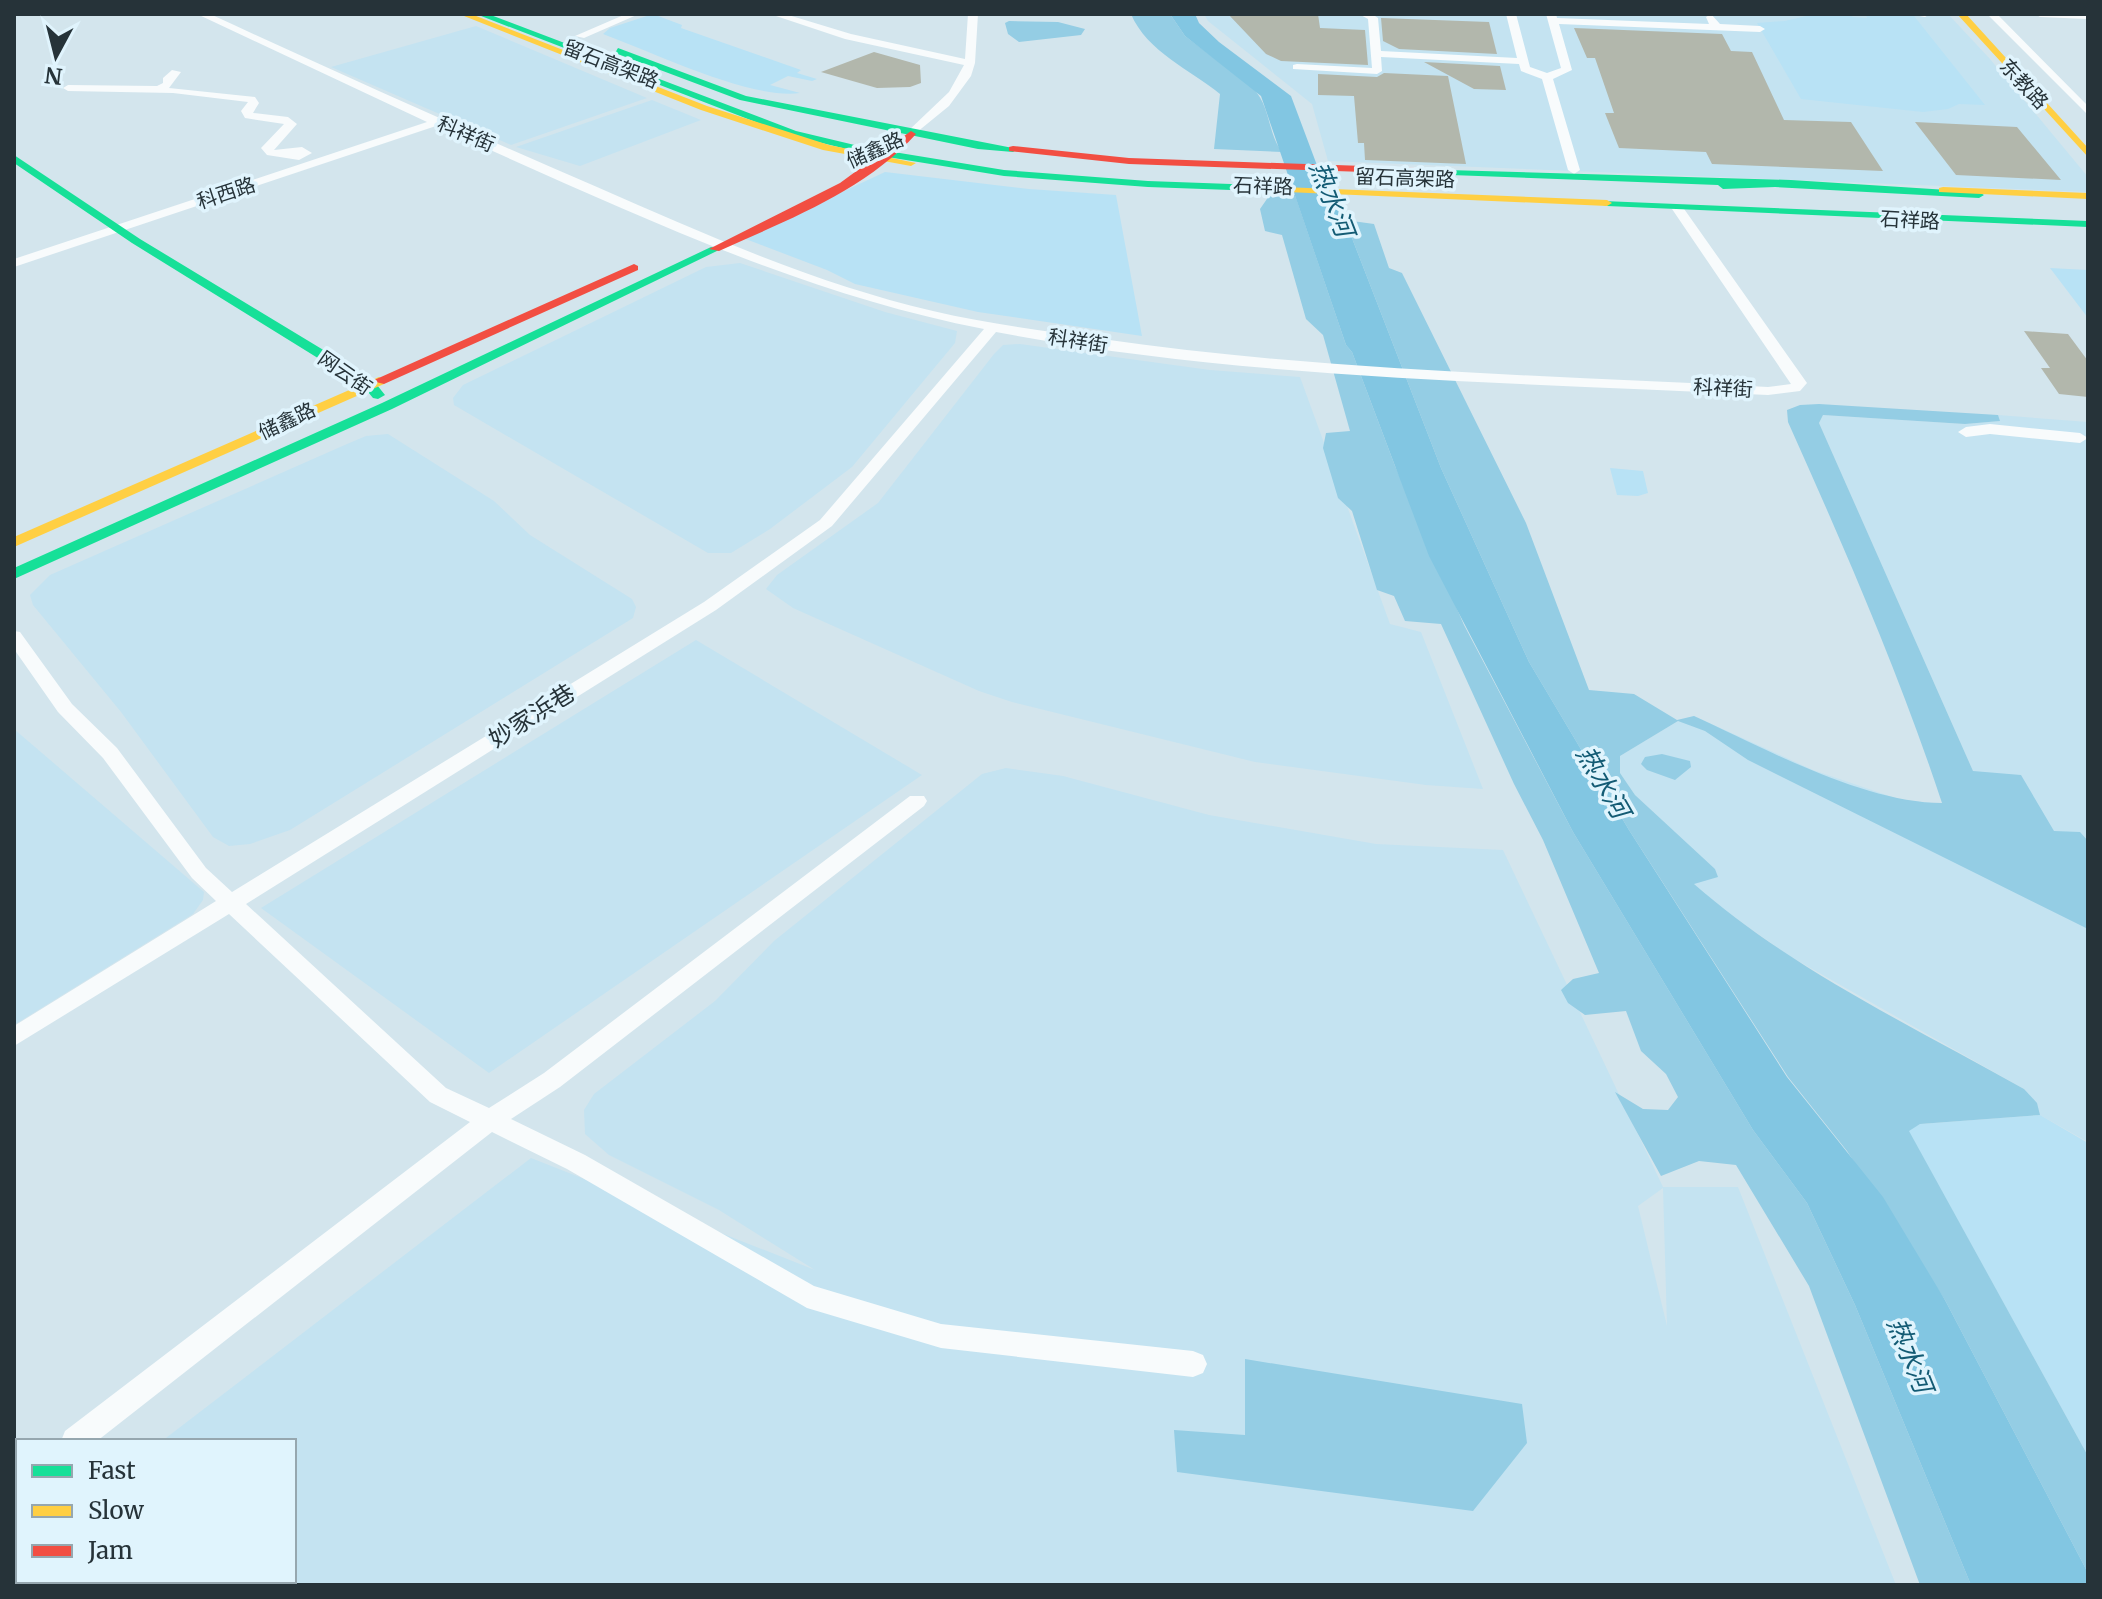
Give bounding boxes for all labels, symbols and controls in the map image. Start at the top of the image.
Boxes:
north arrow [16,16,96,96]
street label: 留石高架路 [560,34,662,93]
street label: 东教路 [1995,53,2054,114]
text: N [43,61,64,91]
street label: 科祥街 [434,110,499,157]
street label: 储鑫路 [842,126,907,173]
water label: 热水河 [1303,156,1364,246]
street label: 留石高架路 [1355,163,1455,192]
street label: 科西路 [193,171,258,214]
street label: 石祥路 [1233,172,1293,199]
street label: 石祥路 [1879,205,1941,234]
street label: 科祥街 [1046,323,1110,358]
street label: 网云街 [314,345,377,400]
street label: 科祥街 [1692,373,1754,402]
street label: 储鑫路 [254,397,319,445]
street label: 妙家浜巷 [483,677,581,754]
water label: 热水河 [1570,740,1640,828]
water label: 热水河 [1881,1312,1942,1402]
legend [16,1439,296,1583]
text: Fast [88,1455,136,1486]
text: Slow [88,1495,144,1526]
text: Jam [87,1535,133,1566]

